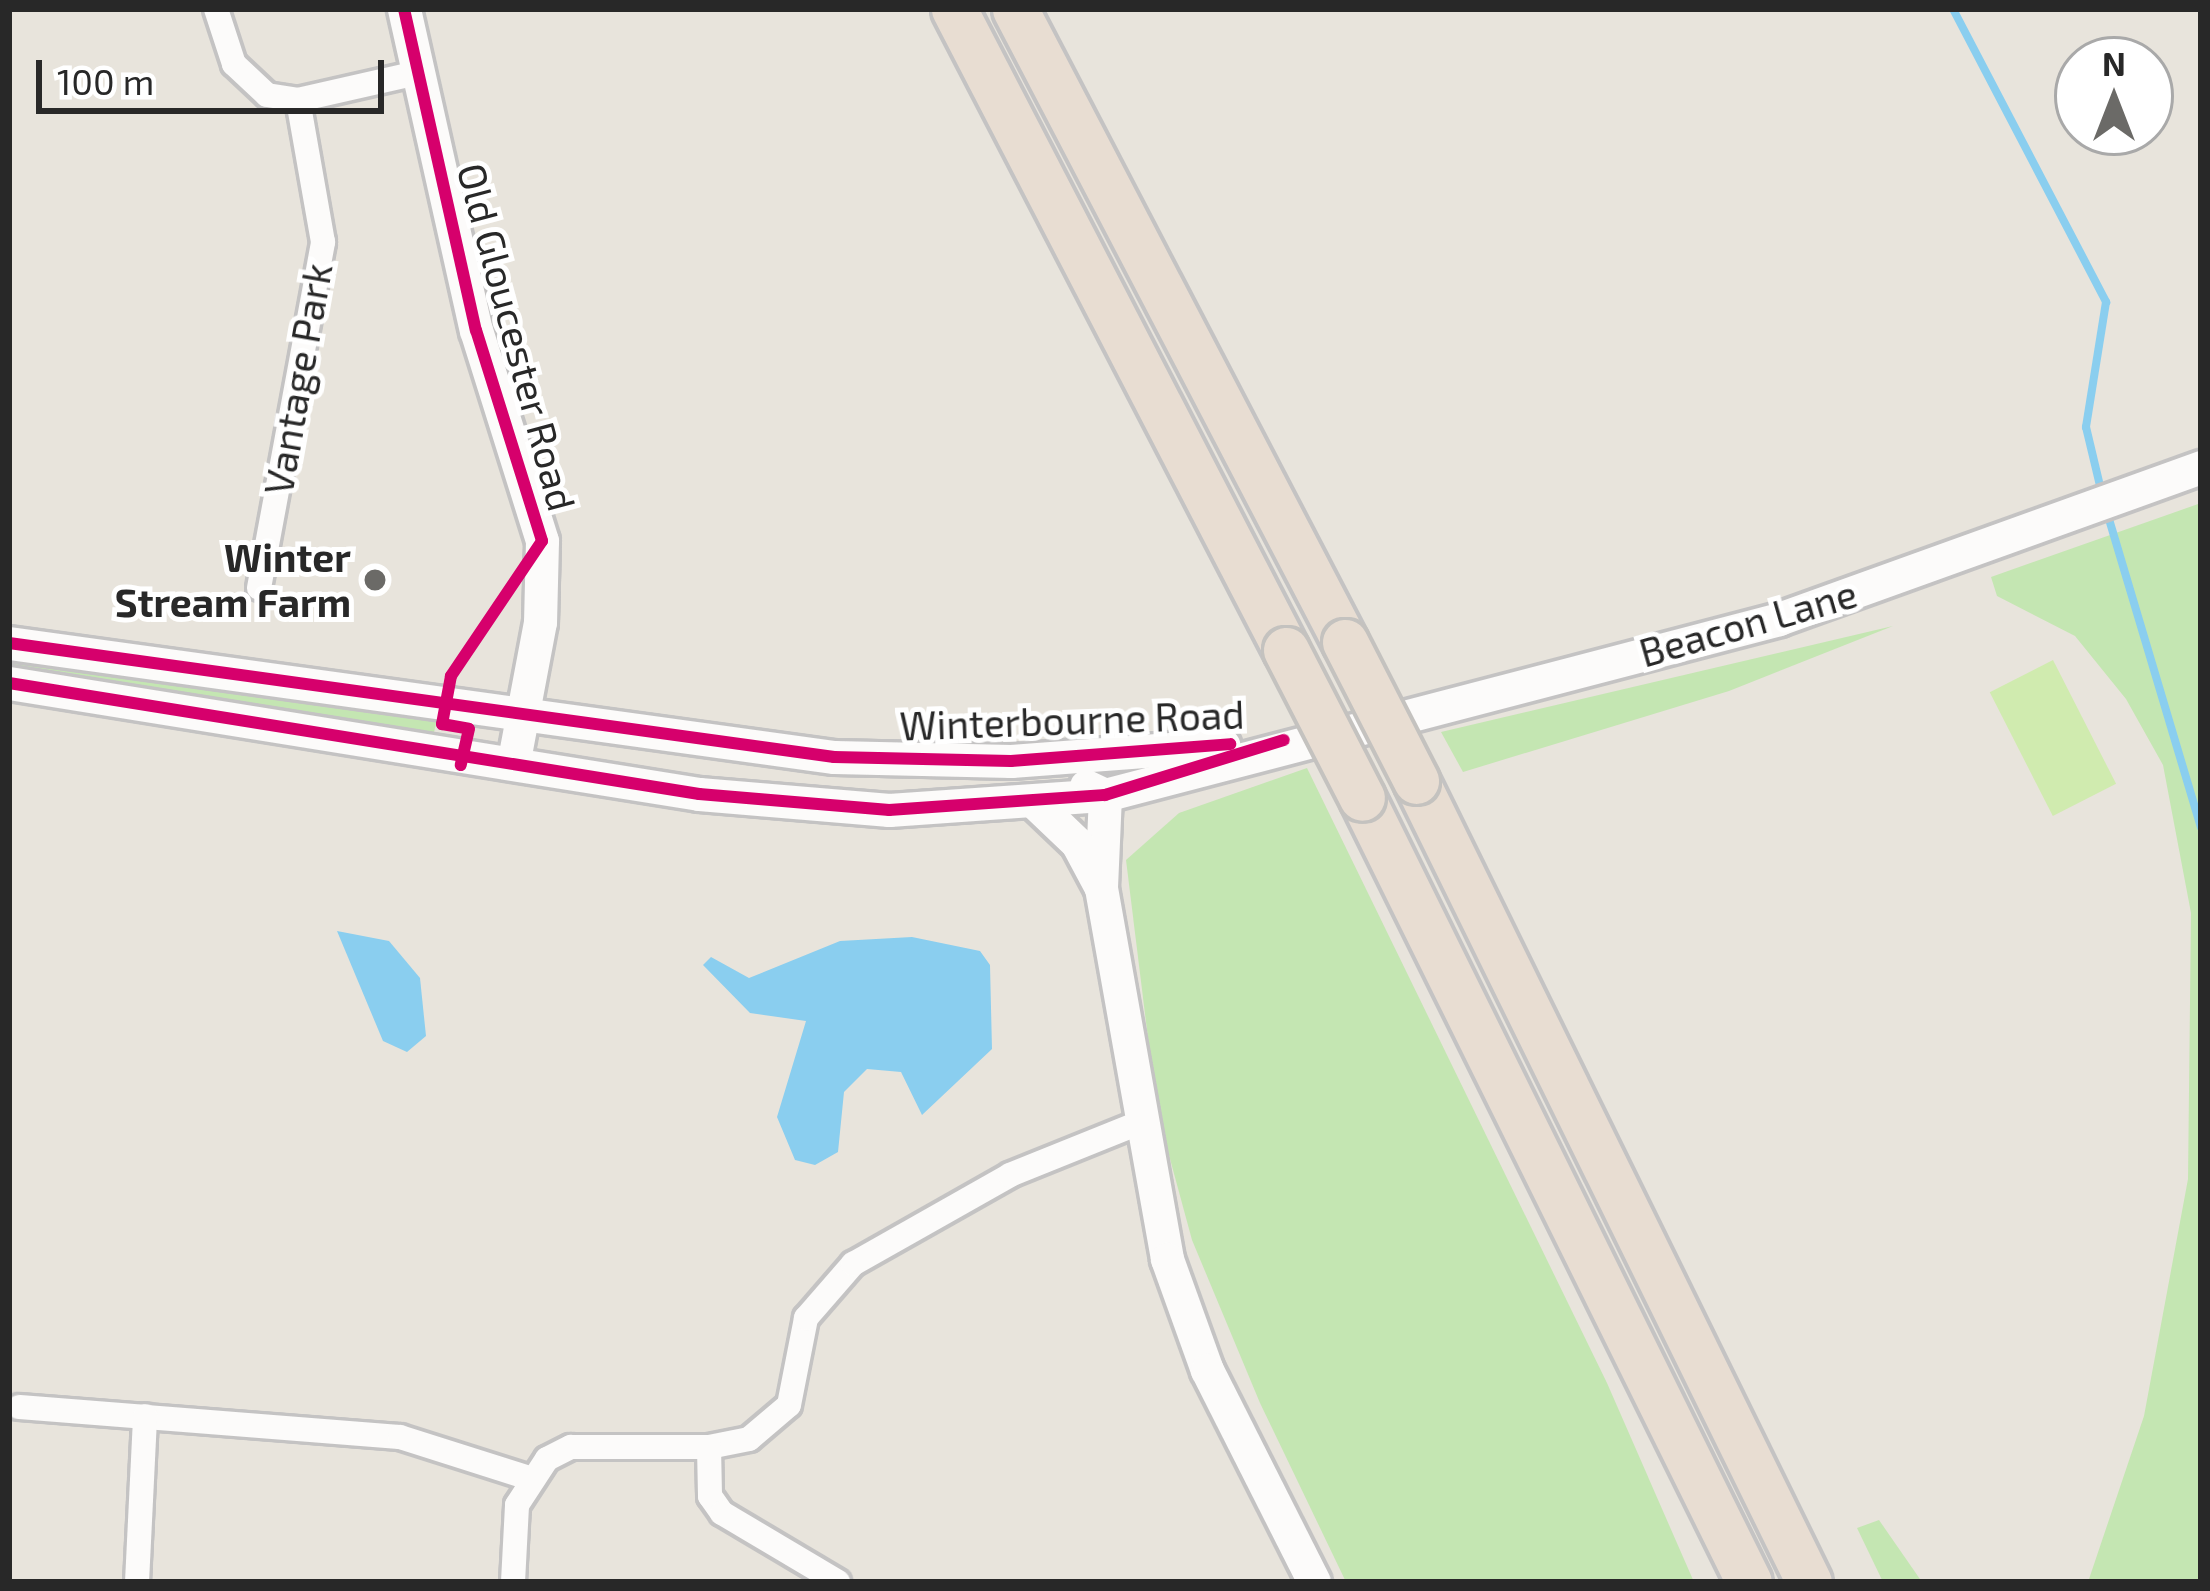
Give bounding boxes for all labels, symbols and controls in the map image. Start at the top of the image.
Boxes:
scale bar [42,36,390,110]
north arrow [2054,36,2174,156]
text: N [2102,43,2126,83]
text: 100 m [57,59,154,102]
street label: Old Gloucester Road [448,158,586,516]
street label: Vantage Park [255,260,341,498]
place label: Winter Stream Farm [115,535,351,626]
marker: Winter Stream Farm [362,567,388,593]
street label: Beacon Lane [1634,570,1862,676]
street label: Winterbourne Road [899,691,1245,749]

